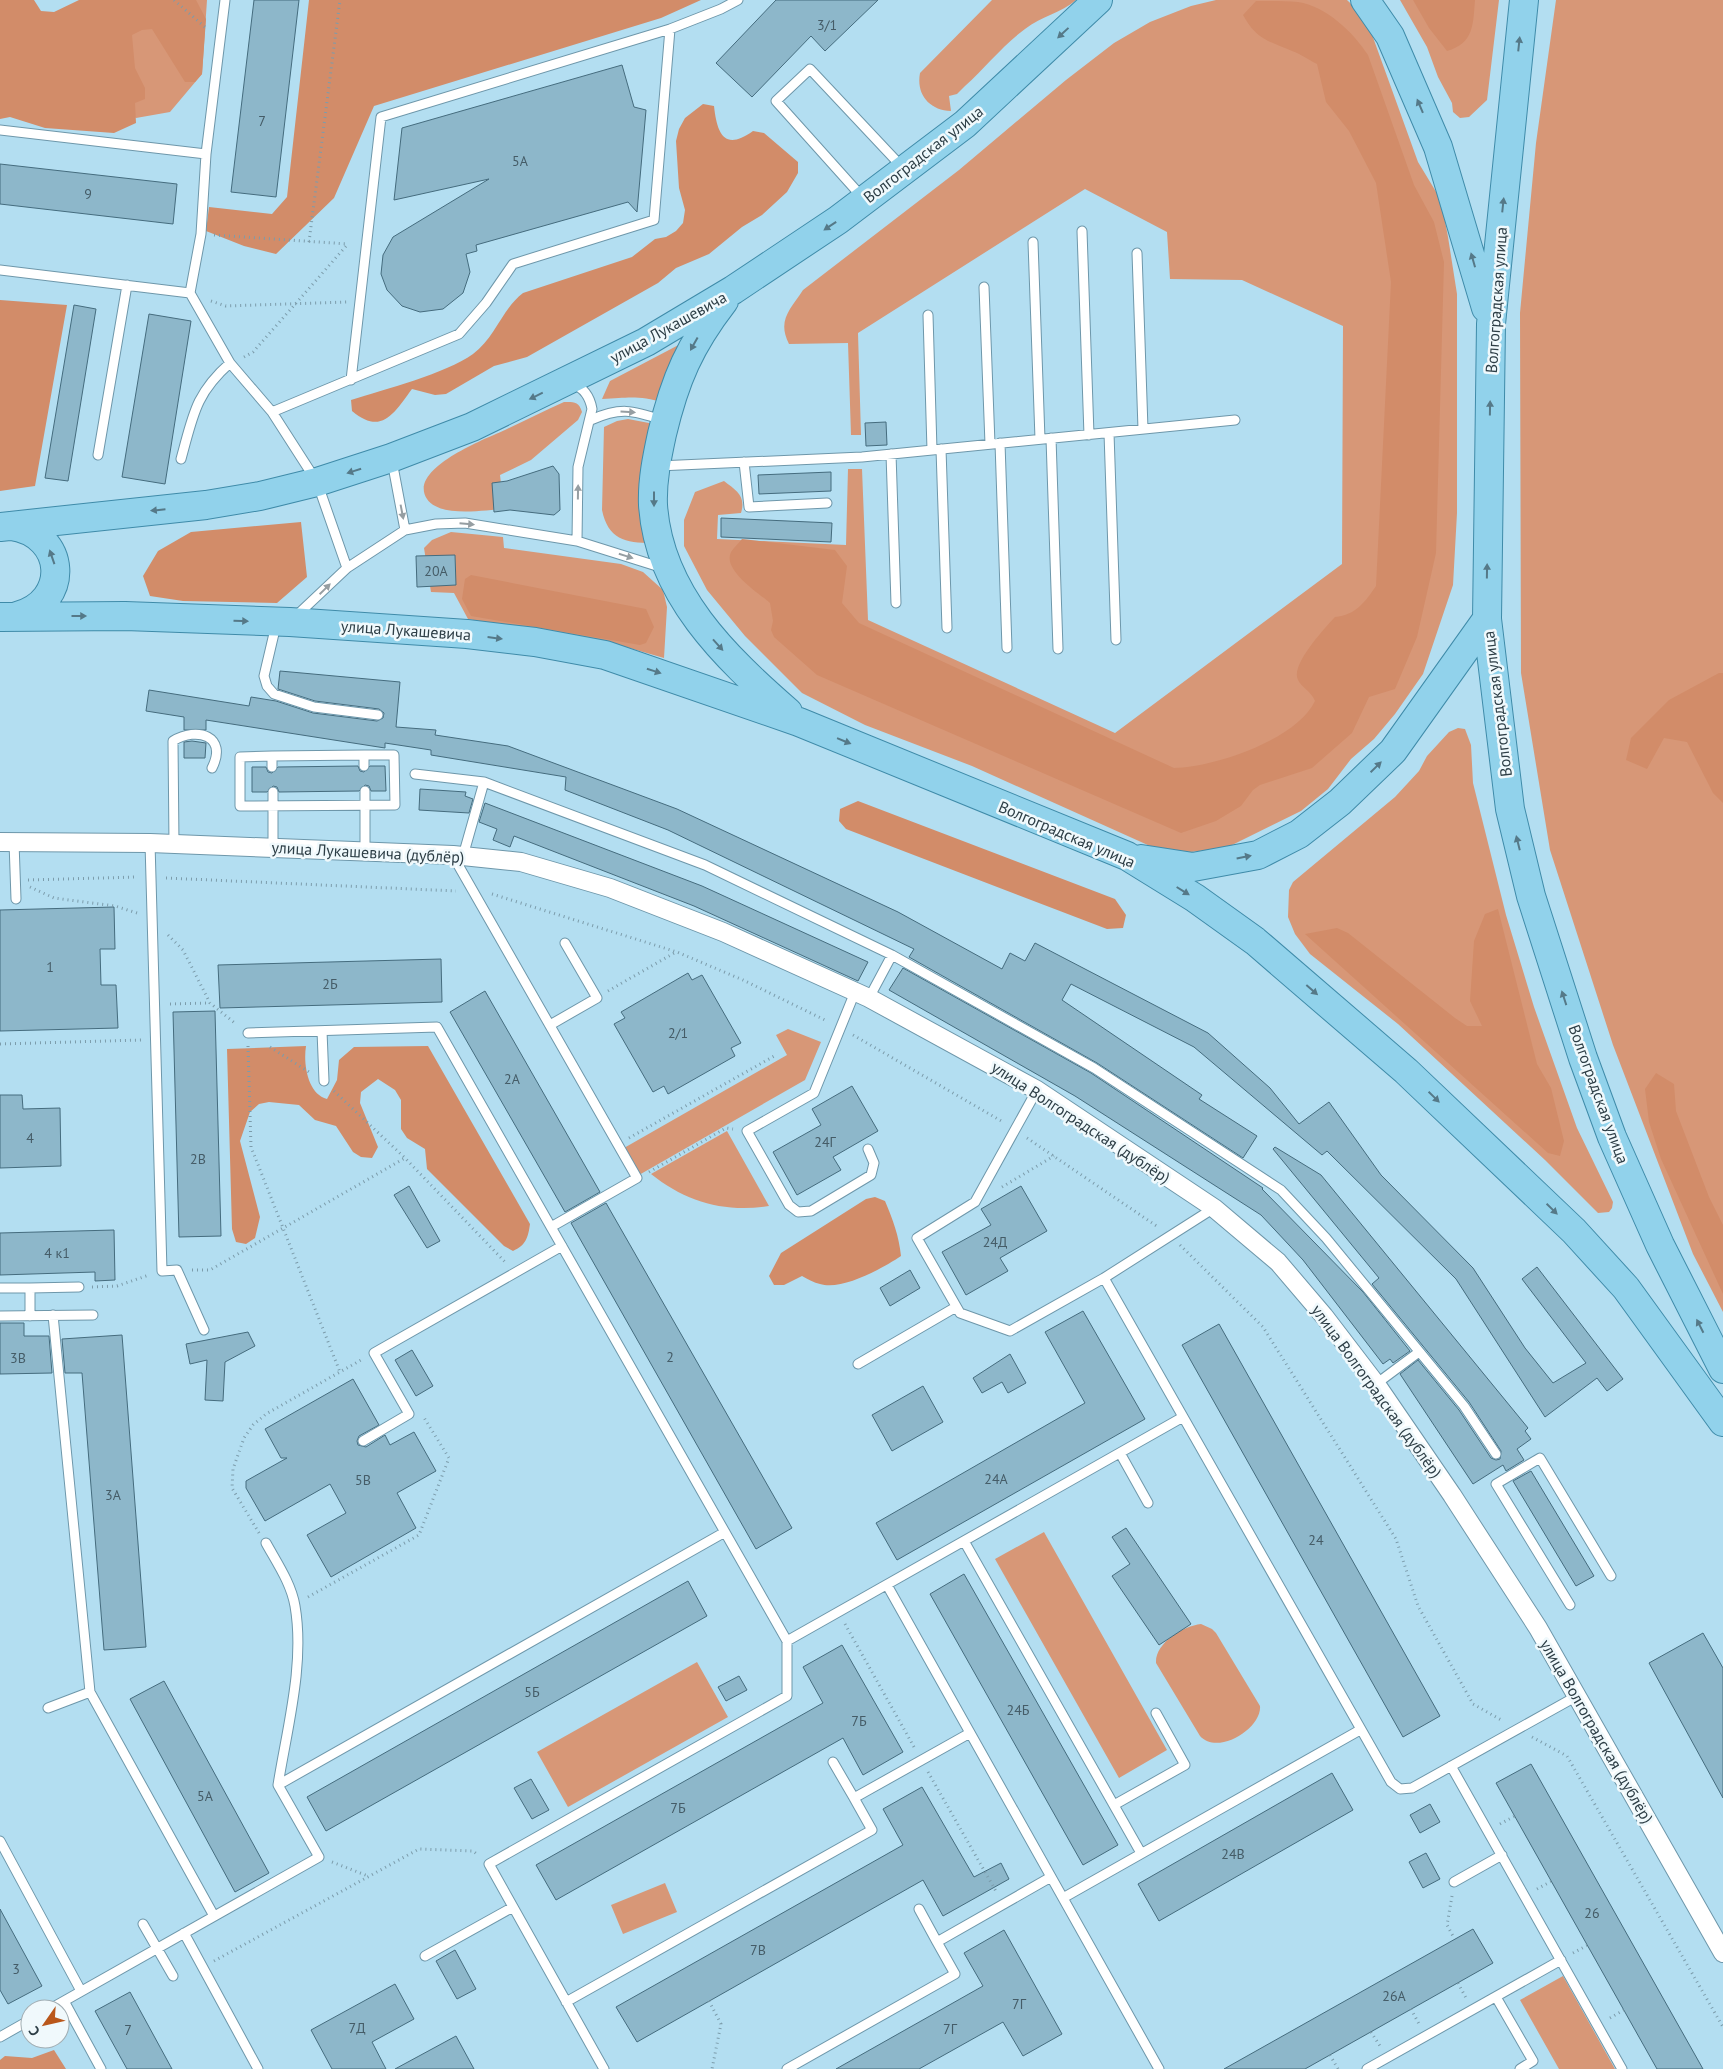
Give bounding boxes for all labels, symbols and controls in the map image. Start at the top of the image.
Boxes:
house number: 3/1 [817,16,837,34]
one-way arrow [1057,27,1069,39]
one-way arrow [1515,36,1523,52]
one-way arrow [1416,99,1424,113]
street label: Волгоградская улица [859,101,987,207]
house number: 7 [258,112,266,130]
house number: 5А [512,152,529,170]
house number: 9 [84,185,92,203]
one-way arrow [1499,197,1507,213]
one-way arrow [823,221,837,231]
street label: Волгоградская улица [1481,226,1511,374]
one-way arrow [1469,252,1477,267]
street label: улица Лукашевича [606,287,730,367]
one-way arrow [690,337,699,351]
one-way arrow [529,392,543,400]
one-way arrow [1486,400,1494,416]
one-way arrow [620,408,636,416]
one-way arrow [346,467,361,475]
one-way arrow [574,484,582,500]
one-way arrow [650,492,658,508]
one-way arrow [398,504,406,520]
one-way arrow [149,506,165,514]
one-way arrow [459,520,475,528]
one-way arrow [48,549,56,564]
one-way arrow [619,552,634,560]
house number: 20А [424,562,449,580]
one-way arrow [1483,562,1491,578]
one-way arrow [318,583,330,595]
one-way arrow [71,612,87,620]
street label: улица Лукашевича [340,615,472,645]
one-way arrow [234,617,250,625]
street label: Волгоградская улица [1478,630,1516,778]
one-way arrow [488,634,504,642]
one-way arrow [712,638,724,650]
one-way arrow [646,668,661,675]
one-way arrow [837,737,851,745]
one-way arrow [1370,761,1382,773]
street label: Волгоградская улица [996,796,1138,872]
one-way arrow [1514,835,1522,850]
street label: улица Лукашевича (дублёр) [271,837,465,867]
one-way arrow [1236,853,1252,861]
one-way arrow [1177,886,1190,896]
house number: 1 [46,958,54,976]
house number: 2Б [322,975,338,993]
one-way arrow [1306,984,1319,995]
one-way arrow [1560,991,1567,1006]
street label: Волгоградская улица [1565,1022,1633,1166]
house number: 2/1 [668,1024,688,1042]
street label: улица Волгоградская (дублёр) [988,1057,1174,1187]
house number: 2А [504,1070,521,1088]
one-way arrow [1428,1091,1440,1103]
house number: 4 [26,1129,34,1147]
house number: 24Г [814,1133,837,1151]
house number: 2В [190,1150,206,1168]
one-way arrow [1545,1203,1557,1215]
house number: 24Д [983,1233,1007,1251]
house number: 4 к1 [44,1244,70,1262]
street label: улица Волгоградская (дублёр) [1307,1300,1447,1482]
one-way arrow [1696,1318,1704,1333]
house number: 2 [666,1348,674,1366]
house number: 3В [10,1349,26,1367]
house number: 24А [984,1470,1009,1488]
house number: 5В [355,1471,371,1489]
house number: 3А [105,1486,122,1504]
house number: 24 [1308,1531,1324,1549]
street label: улица Волгоградская (дублёр) [1536,1635,1658,1827]
house number: 5Б [524,1683,540,1701]
house number: 24Б [1007,1701,1030,1719]
house number: 7Б [851,1712,867,1730]
house number: 5А [197,1787,214,1805]
house number: 7Б [670,1799,686,1817]
house number: 24В [1221,1845,1245,1863]
house number: 26 [1584,1904,1600,1922]
house number: 7В [750,1941,766,1959]
house number: 3 [12,1960,20,1978]
house number: 26А [1382,1987,1407,2005]
house number: 7Г [1012,1995,1027,2013]
north arrow [20,1999,70,2049]
house number: 7Д [349,2019,366,2037]
house number: 7Г [943,2020,958,2038]
house number: 7 [124,2021,132,2039]
text: С [24,2023,44,2040]

